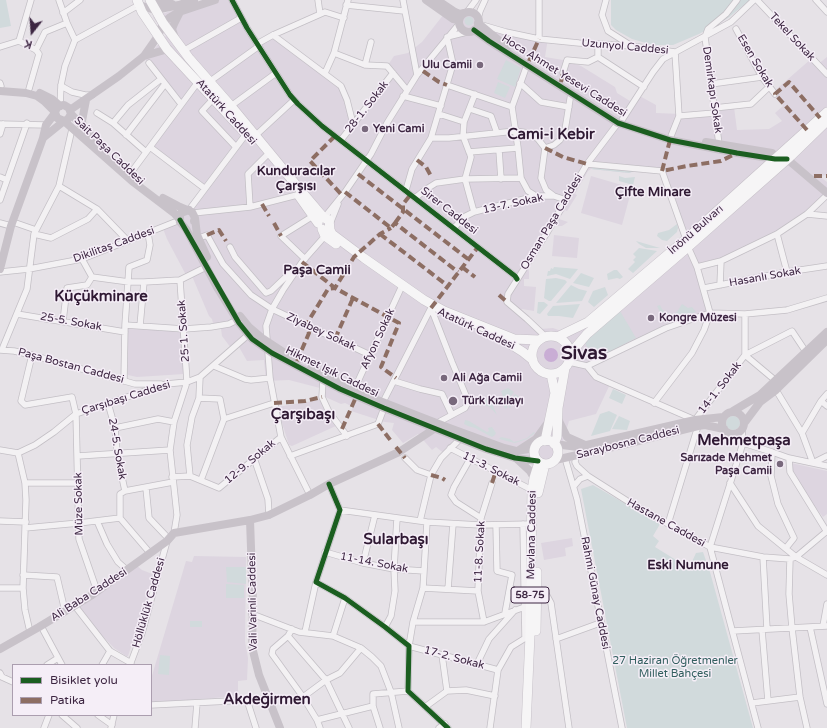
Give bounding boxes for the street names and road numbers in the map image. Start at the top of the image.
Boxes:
street label: Tekel Sokak [766,10,818,64]
street label: Hoca Ahmet Yesevi Caddesi [499,32,629,120]
street label: Esen Sokak [734,32,776,90]
street label: Uzunyol Caddesi [581,37,669,57]
street label: Demirkapı Sokak [699,46,725,134]
street label: Atatürk Caddesi [193,76,259,148]
street label: 28-1. Sokak [343,78,391,136]
street label: Sait Paşa Caddesi [71,114,147,188]
street label: Osman Paşa Caddesi [518,172,586,272]
street label: Sirer Caddesi [418,185,480,237]
street label: 13-7. Sokak [481,191,545,217]
street label: İnönü Bulvarı [666,203,726,257]
street label: Dikilitaş Caddesi [72,224,156,266]
street label: Hasanlı Sokak [728,264,802,290]
street label: 25-1. Sokak [175,299,193,363]
street label: Atatürk Caddesi [435,305,517,353]
street label: Afyon Sokak [358,306,398,372]
street label: 25-5. Sokak [39,310,103,334]
street label: Ziyabey Sokak [284,310,358,354]
street label: Hikmet Işık Caddesi [283,344,381,400]
street label: Paşa Bostan Caddesi [17,346,125,386]
street label: 14-1. Sokak [696,359,744,417]
street label: Çarşıbaşı Caddesi [80,378,172,418]
street label: 24-5. Sokak [105,417,129,481]
street label: Saraybosna Caddesi [575,424,681,462]
street label: 12-9. Sokak [222,437,278,487]
street label: 11-3. Sokak [460,449,522,489]
street label: Müze Sokak [72,472,86,536]
street label: Mevlana Caddesi [525,490,539,580]
street label: Hastane Caddesi [624,496,708,550]
street label: 11-8. Sokak [472,520,488,584]
street label: Rahmi Günay Caddesi [578,535,612,651]
street label: 11-14. Sokak [339,550,409,576]
street label: Vali Varinli Caddesi [246,553,260,651]
street label: Höllüklük Caddesi [130,556,168,650]
street label: Ali Baba Caddesi [48,565,130,625]
road number: 58-75 [511,587,549,603]
street label: 17-2. Sokak [422,644,486,672]

